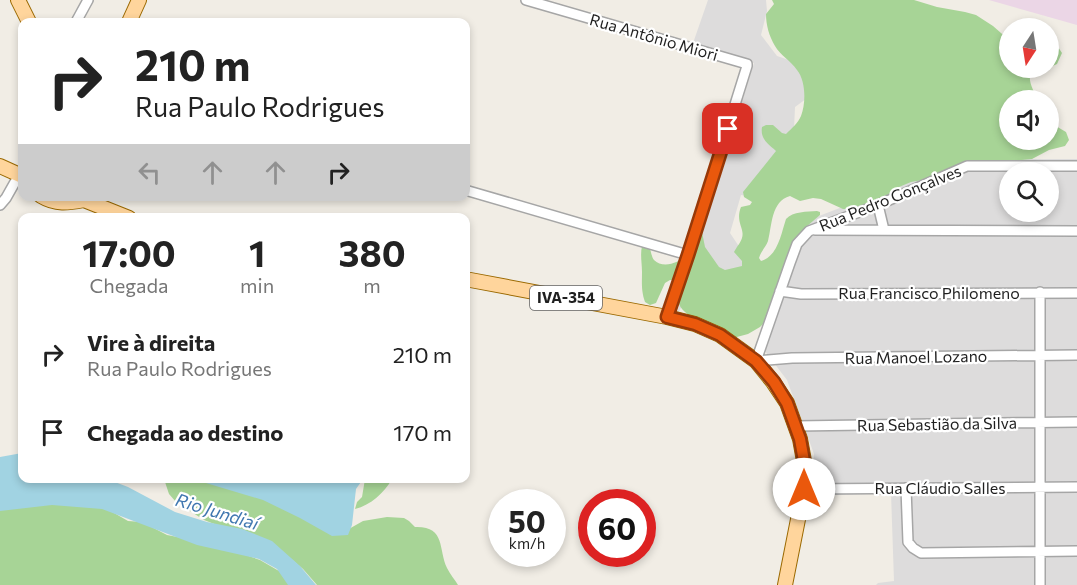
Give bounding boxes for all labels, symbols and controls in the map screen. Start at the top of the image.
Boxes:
street label: Rua Antônio Miori [588,9,721,64]
north arrow [999,18,1059,78]
map controls [999,18,1059,222]
text: 210 m [135,38,250,90]
icon: right [36,42,114,120]
text: Rua Paulo Rodrigues [135,90,385,123]
button: sound [999,90,1059,150]
pin [702,103,753,154]
icon: arrive [711,112,744,145]
icon: left [133,156,166,189]
icon: ahead [196,156,229,189]
icon: ahead [259,156,292,189]
icon: right [322,156,355,189]
street label: Rua Pedro Gonçalves [816,160,964,235]
button: search [999,162,1059,222]
text: 17:00 [82,230,176,274]
text: 1 [249,230,265,274]
text: 380 [338,230,406,274]
text: Chegada [90,273,168,297]
text: min [240,273,274,297]
text: m [363,273,381,297]
street label: Rua Francisco Philomeno [838,283,1020,302]
road number: IVA-354 [530,286,602,310]
text: Vire à direita [87,329,215,356]
icon: right [36,338,69,371]
text: 210 m [393,341,452,368]
street label: Rua Manoel Lozano [845,346,987,367]
text: Rua Paulo Rodrigues [87,356,272,380]
street label: Rua Sebastião da Silva [857,413,1017,434]
icon: arrive [36,416,69,449]
text: Chegada ao destino [87,419,283,446]
text: 170 m [393,419,452,446]
position arrow [772,457,836,521]
street label: Rua Cláudio Salles [875,478,1005,497]
water label: Rio Jundiaí [173,488,265,535]
speed limit sign: 60 [578,489,656,567]
text: 50 [508,502,546,539]
text: km/h [509,534,545,552]

